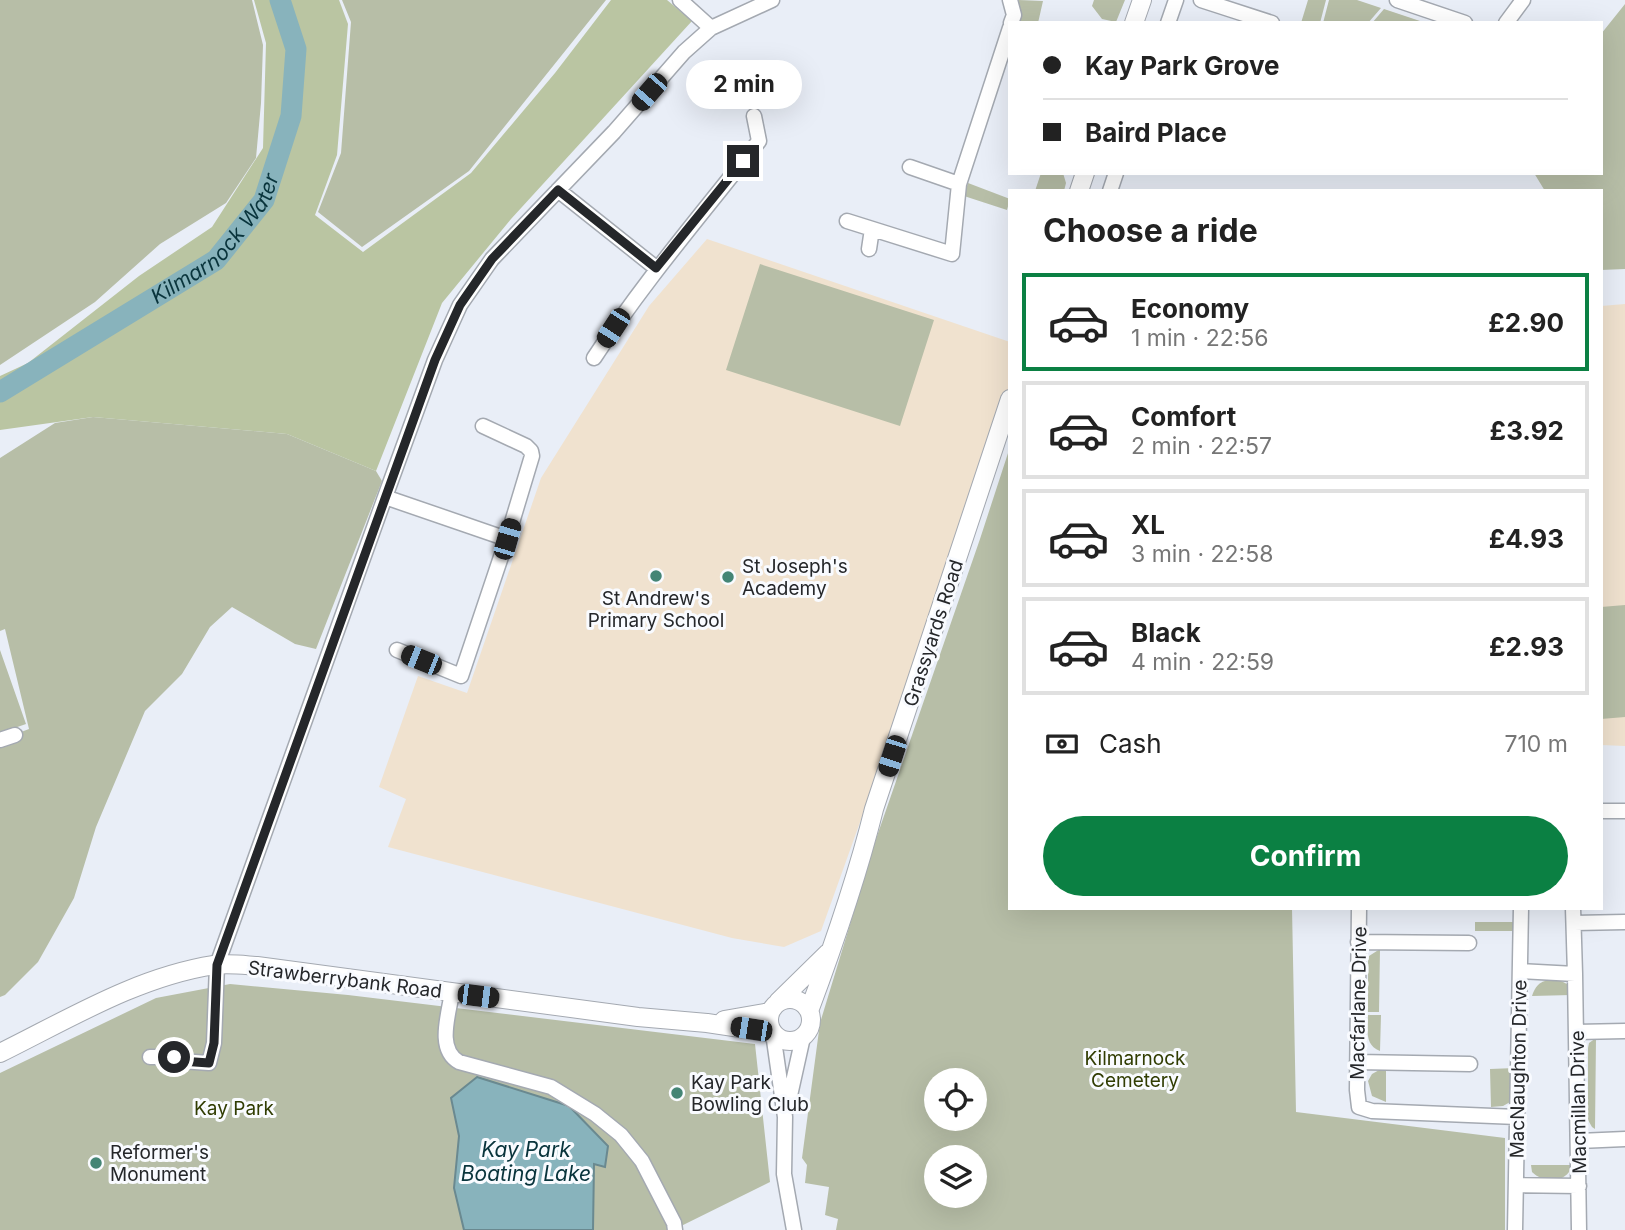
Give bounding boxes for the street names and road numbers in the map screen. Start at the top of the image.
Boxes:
street label: Grassyards Road [899,557,968,709]
street label: Macfarlane Drive [1346,926,1371,1080]
street label: Strawberrybank Road [247,956,443,1003]
street label: MacNaughton Drive [1505,979,1532,1159]
street label: Macmillan Drive [1566,1030,1591,1174]

